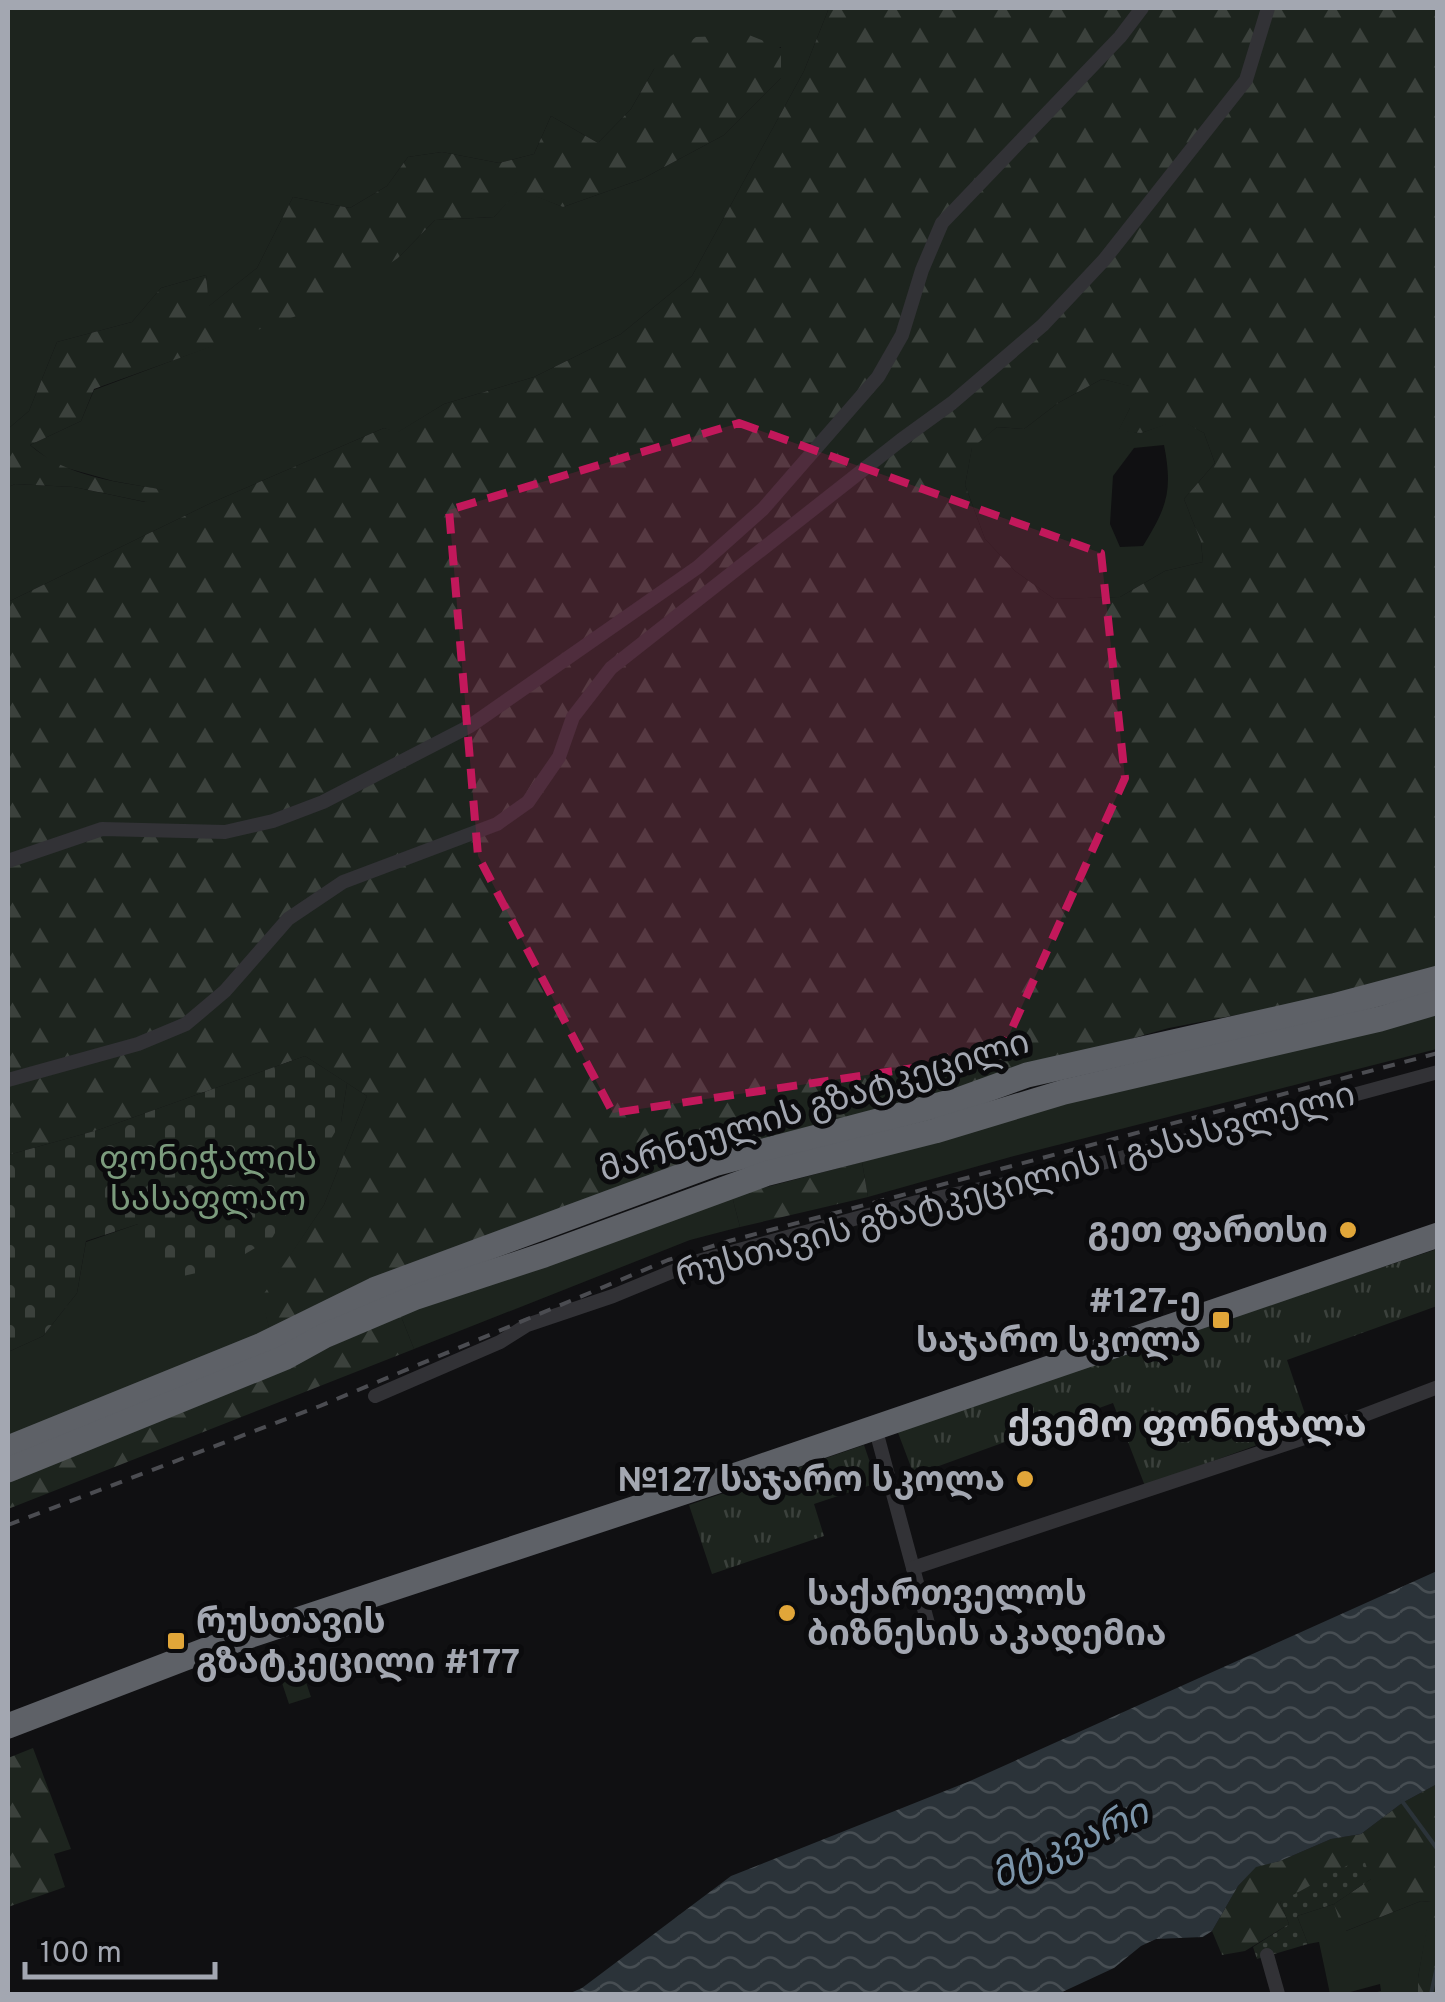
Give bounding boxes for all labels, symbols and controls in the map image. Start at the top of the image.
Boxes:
street label: მარნეულის გზატკეცილი [595,1021,1035,1194]
street label: რუსთავის გზატკეცილის I გასასვლელი [671,1074,1360,1298]
park label: ფონიჭალის სასაფლაო [99,1139,317,1223]
place label: გეთ ფართსი [1088,1211,1328,1255]
marker: გეთ ფართსი [1337,1219,1359,1241]
place label: #127-ე საჯარო სკოლა [916,1281,1201,1365]
marker: #127-ე საჯარო სკოლა [1210,1309,1232,1331]
district label: ქვემო ფონიჭალა [1007,1403,1367,1452]
place label: №127 საჯარო სკოლა [617,1460,1005,1504]
marker: №127 საჯარო სკოლა [1014,1468,1036,1490]
place label: საქართველოს ბიზნესის აკადემია [807,1574,1166,1658]
place label: რუსთავის გზატკეცილი #177 [196,1602,520,1686]
marker: საქართველოს ბიზნესის აკადემია [776,1602,798,1624]
marker: რუსთავის გზატკეცილი #177 [165,1630,187,1652]
water label: მტკვარი [984,1789,1159,1903]
scale bar [25,1917,215,1979]
text: 100 m [40,1936,122,1973]

